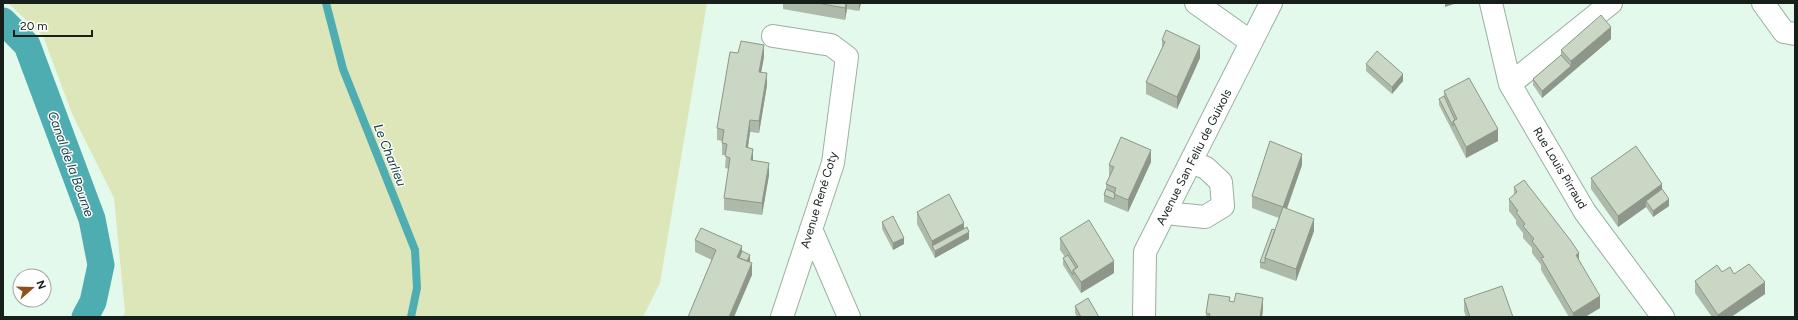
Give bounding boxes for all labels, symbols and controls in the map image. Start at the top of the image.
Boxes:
scale bar [14,12,92,38]
text: 20 m [20,19,48,33]
street label: Avenue San Feliu de Guixols [1154,86,1235,227]
water label: Canal de la Bourne [45,109,97,219]
water label: Le Charlieu [371,122,409,188]
street label: Rue Louis Pirraud [1530,125,1590,211]
street label: Avenue René Coty [798,149,841,250]
north arrow [12,268,52,308]
text: N [33,279,48,291]

